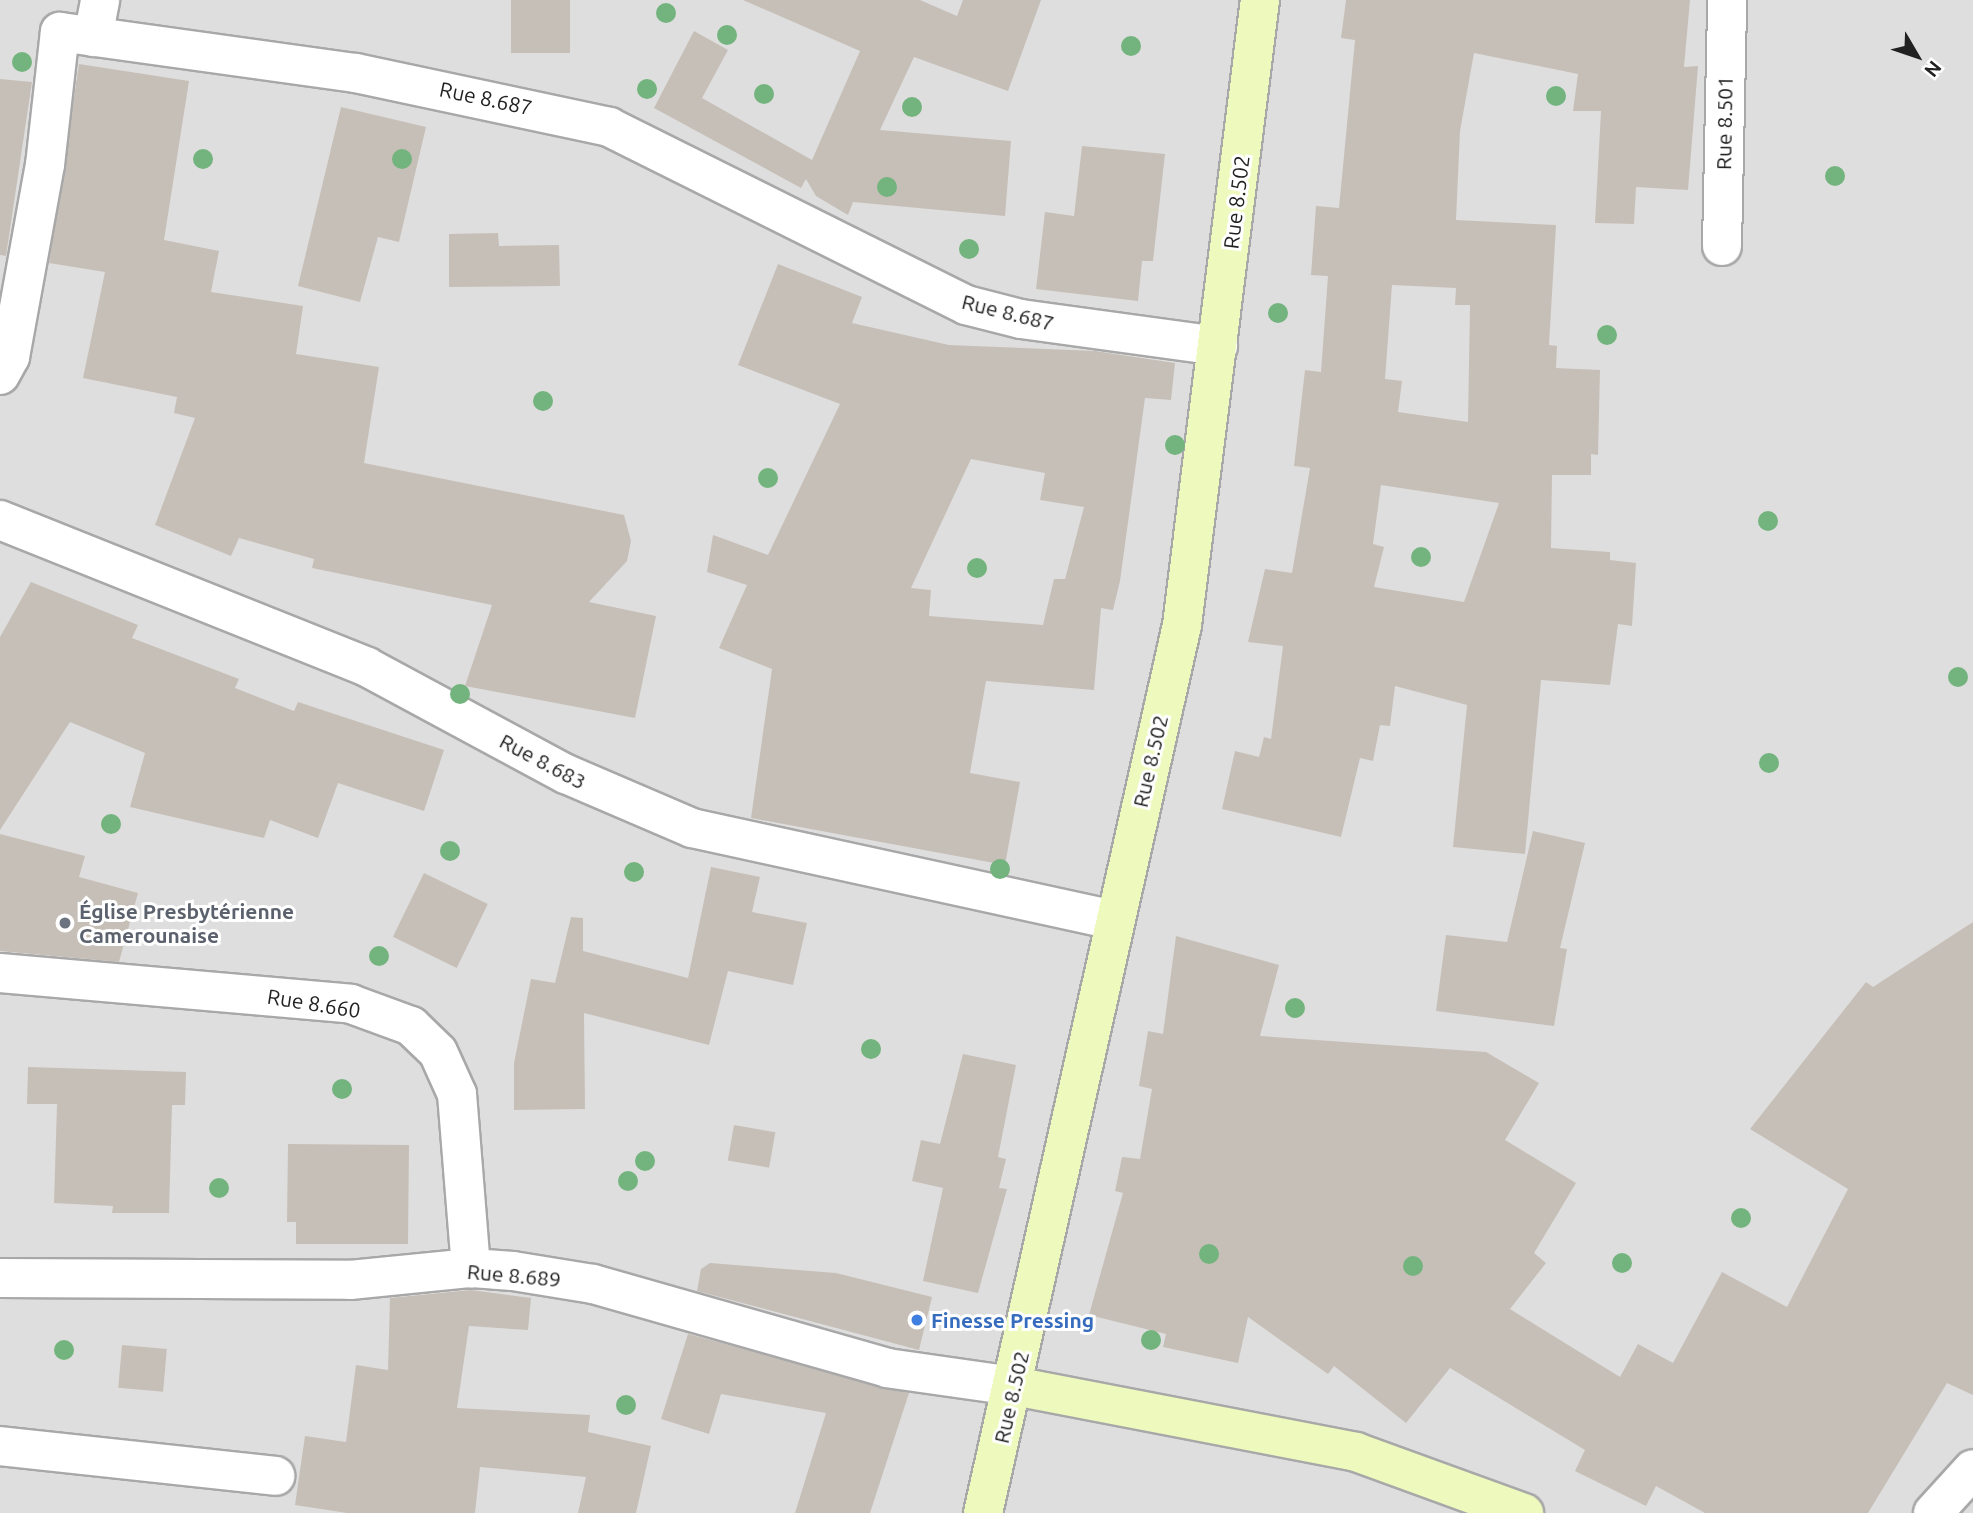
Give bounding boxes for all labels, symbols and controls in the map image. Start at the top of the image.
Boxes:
north arrow [1882,21,1952,91]
text: N [1920,57,1946,82]
street label: Rue 8.687 [437,76,535,120]
street label: Rue 8.501 [1711,76,1737,170]
street label: Rue 8.502 [1218,154,1254,250]
street label: Rue 8.687 [959,288,1057,336]
street label: Rue 8.502 [1127,712,1173,810]
street label: Rue 8.683 [496,728,590,794]
place label: Église Presbytérienne Camerounaise [79,898,294,948]
marker: Église Presbytérienne Camerounaise [57,915,73,931]
street label: Rue 8.660 [266,983,362,1023]
street label: Rue 8.689 [466,1258,562,1292]
place label: Finesse Pressing [931,1307,1094,1333]
marker: Finesse Pressing [909,1312,925,1328]
street label: Rue 8.502 [988,1348,1034,1446]

